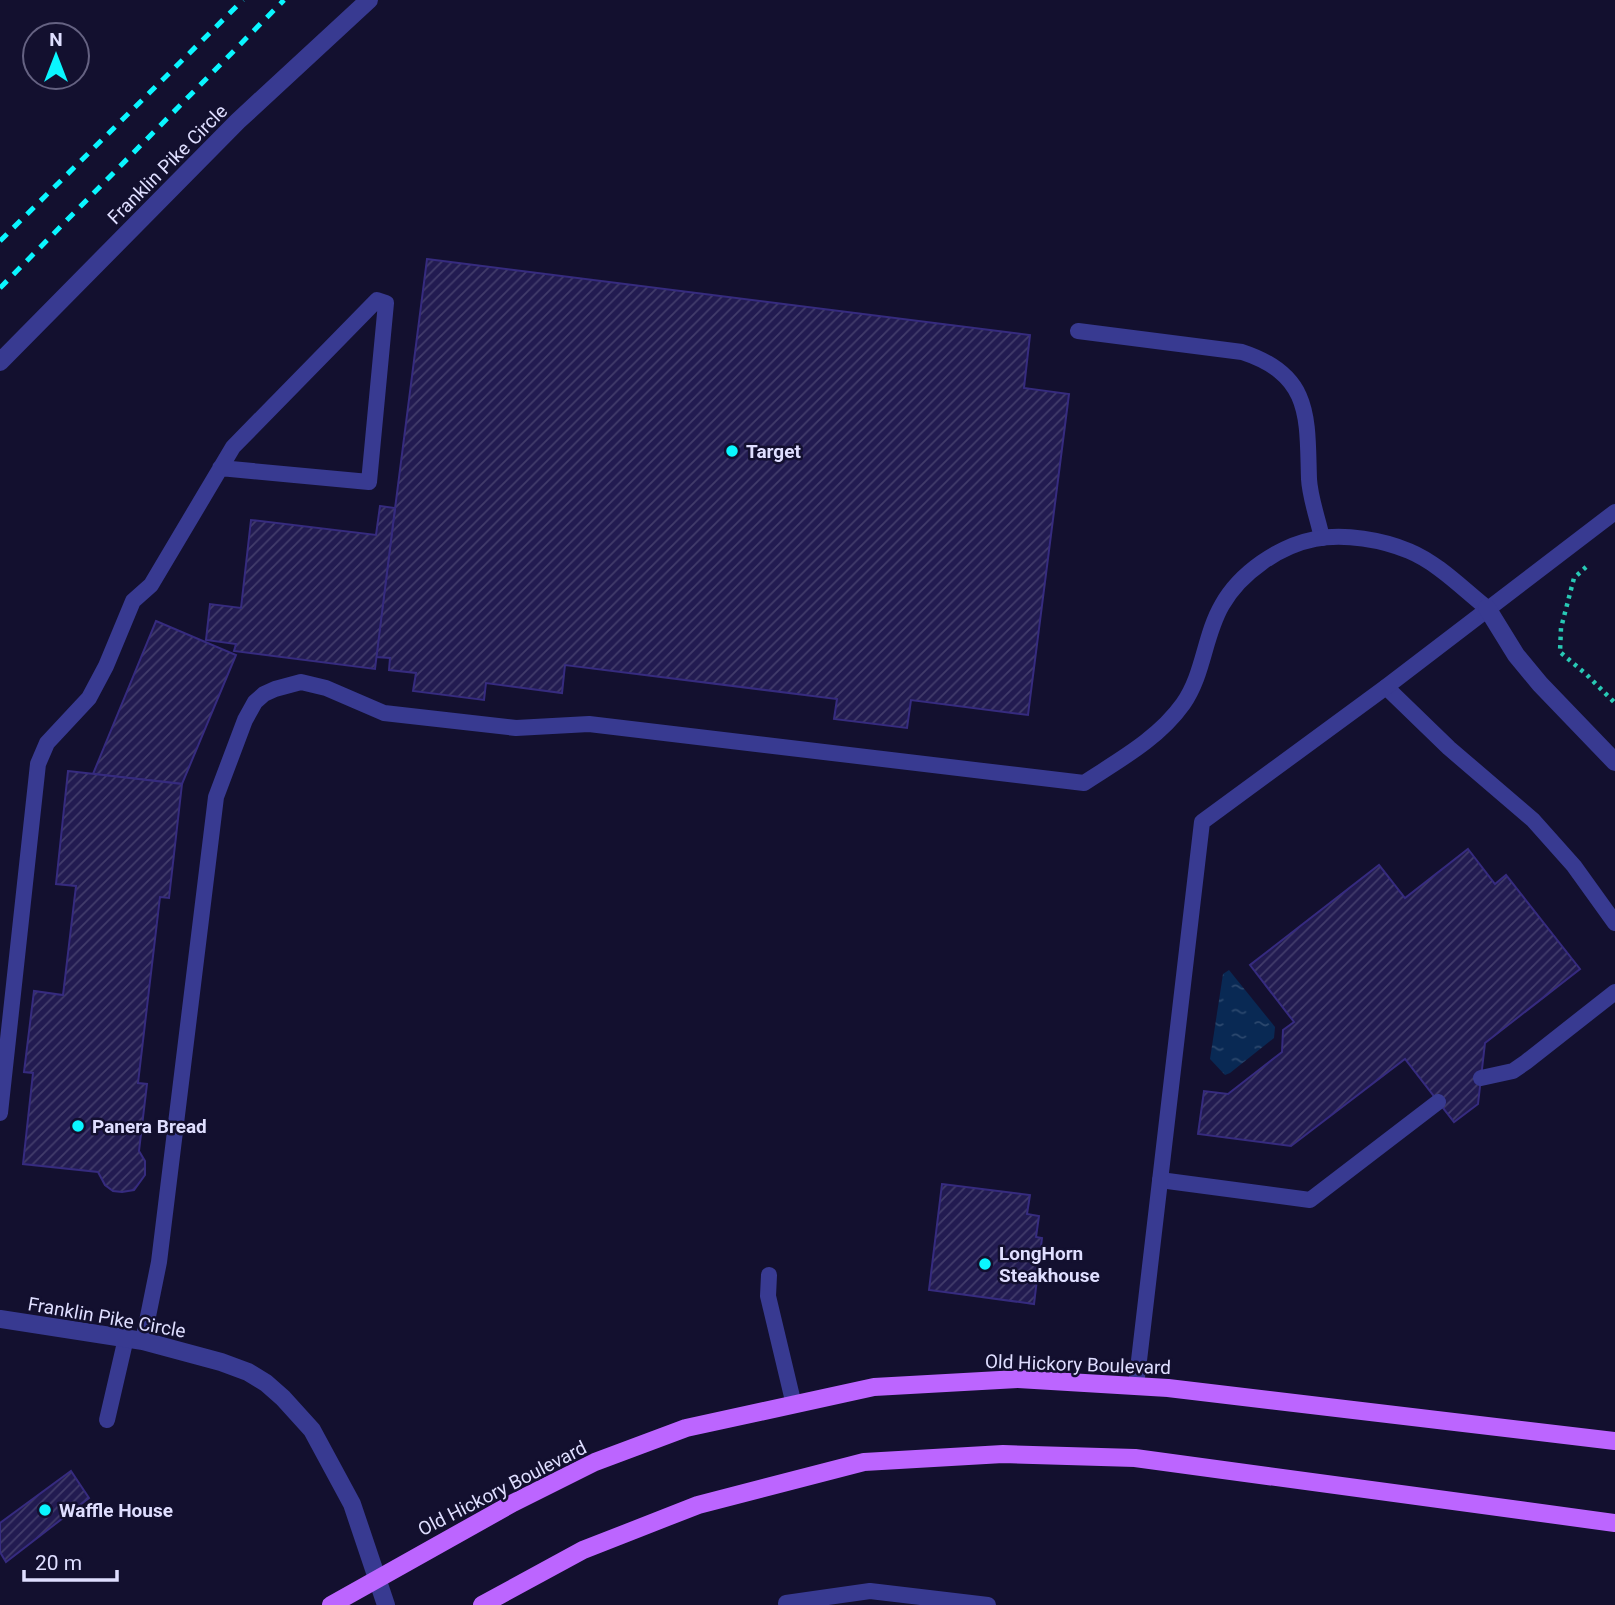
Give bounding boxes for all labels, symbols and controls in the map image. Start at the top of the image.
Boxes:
north arrow [21,21,91,91]
text: N [49,28,63,51]
street label: Franklin Pike Circle [103,100,232,229]
place label: Target [746,440,801,463]
marker: Target [724,443,740,459]
place label: Panera Bread [92,1115,207,1138]
marker: Panera Bread [70,1118,86,1134]
place label: LongHorn Steakhouse [999,1242,1100,1287]
marker: LongHorn Steakhouse [977,1256,993,1272]
street label: Franklin Pike Circle [26,1292,188,1343]
street label: Old Hickory Boulevard [985,1350,1171,1379]
street label: Old Hickory Boulevard [414,1436,590,1541]
place label: Waffle House [59,1499,173,1522]
marker: Waffle House [37,1502,53,1518]
scale bar [24,1538,117,1582]
text: 20 m [35,1551,82,1575]

